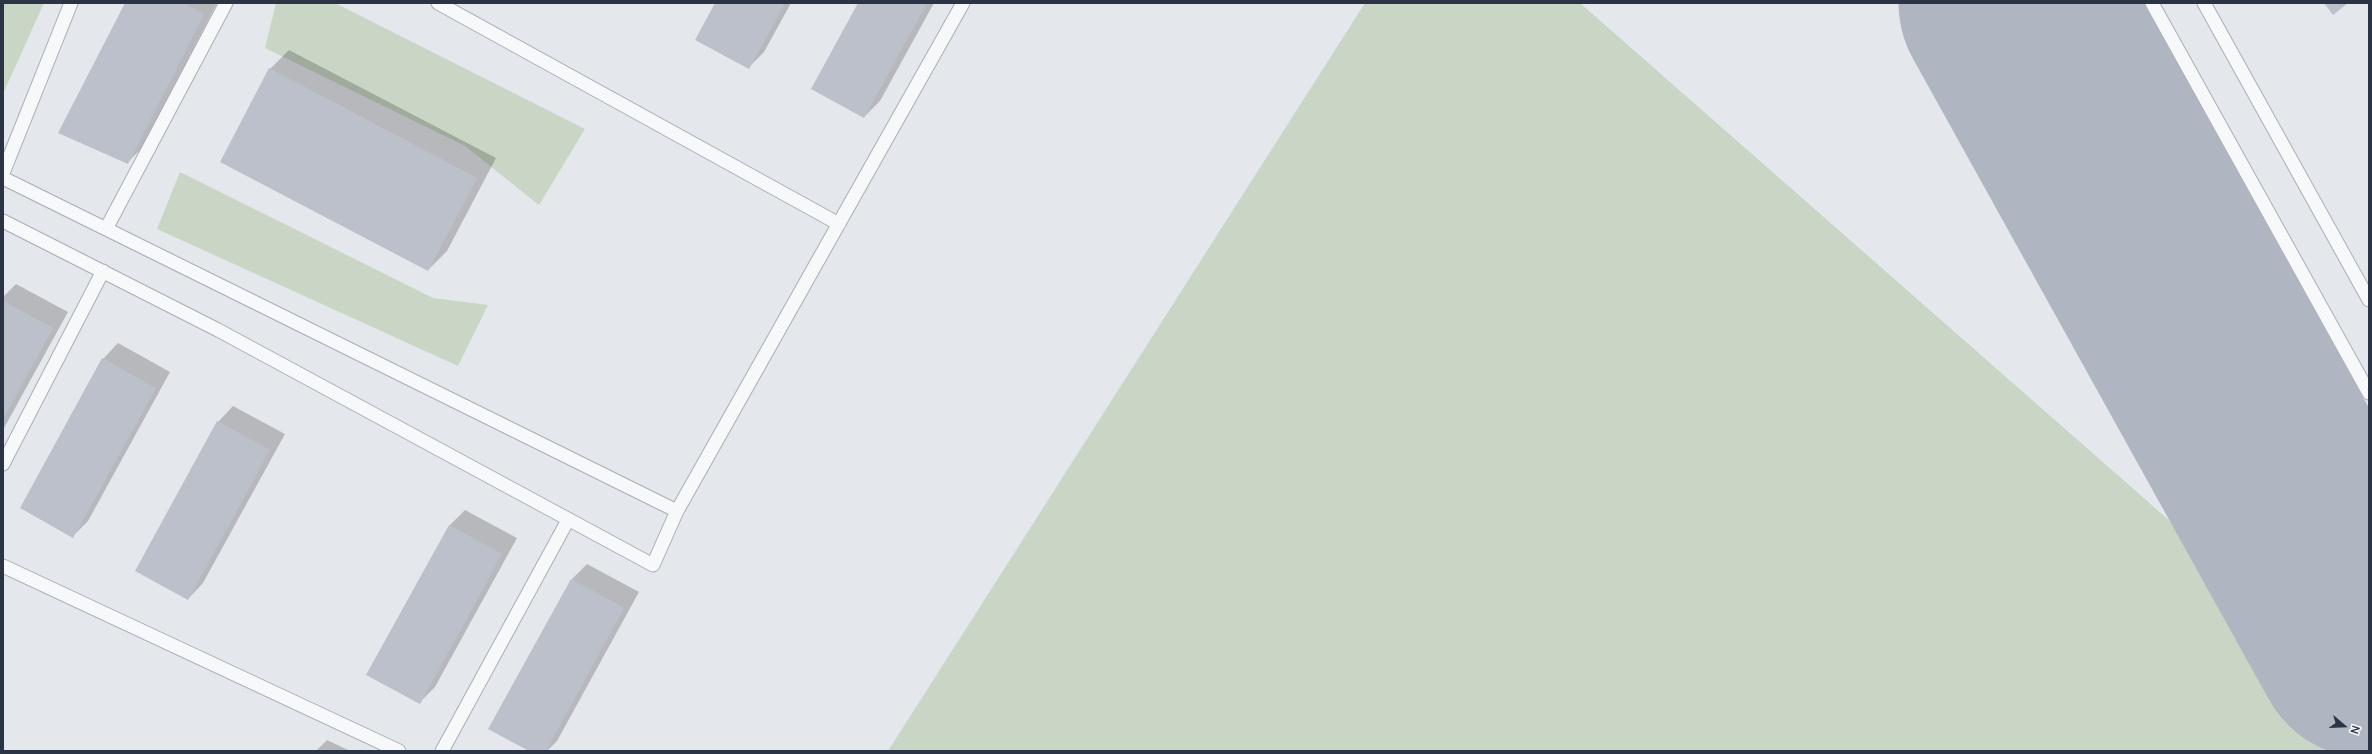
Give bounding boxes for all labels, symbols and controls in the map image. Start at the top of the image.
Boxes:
north arrow [2324,706,2364,746]
text: N [2347,724,2364,736]

